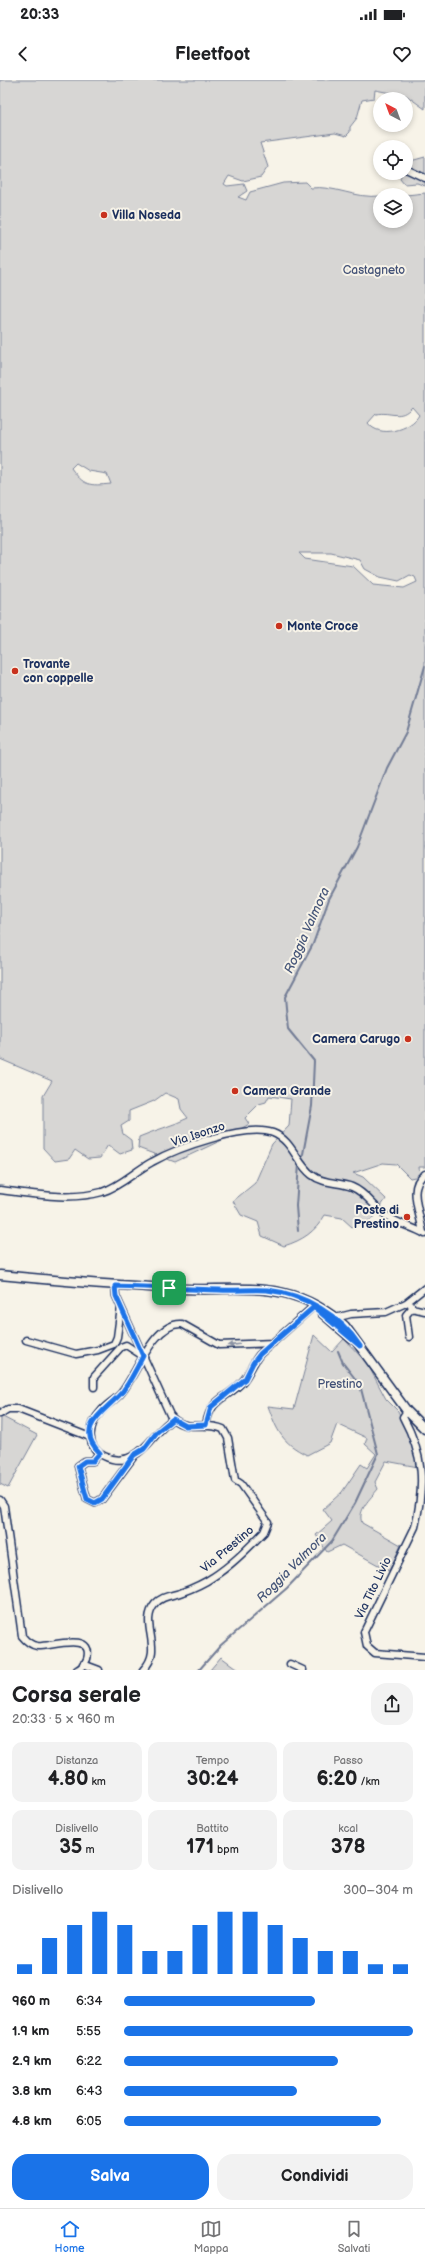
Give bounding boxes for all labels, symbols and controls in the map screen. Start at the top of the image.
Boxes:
text: 20:33 [20,5,59,24]
icon: back [12,43,34,65]
icon: heart [391,43,413,65]
text: Fleetfoot [175,44,250,65]
north arrow [373,92,413,132]
map controls [373,92,413,228]
button: locate [373,140,413,180]
button: layers [373,188,413,228]
place label: Villa Noseda [112,208,181,223]
marker: Villa Noseda [99,210,109,220]
park label: Castagneto [343,263,405,278]
place label: Monte Croce [287,619,358,634]
marker: Monte Croce [274,621,284,631]
place label: Trovante con coppelle [23,657,93,686]
marker: Trovante con coppelle [10,666,20,676]
water label: Roggia Valmora [281,885,333,976]
place label: Camera Carugo [312,1032,400,1047]
marker: Camera Carugo [403,1034,413,1044]
place label: Camera Grande [243,1084,331,1099]
marker: Camera Grande [230,1086,240,1096]
street label: Via Isonzo [169,1119,227,1150]
place label: Poste di Prestino [354,1203,399,1232]
marker: Poste di Prestino [402,1212,412,1222]
pin [152,1271,186,1305]
icon: arrive [158,1277,180,1299]
one-way arrow [228,1342,240,1348]
park label: Prestino [318,1377,363,1392]
street label: Via Prestino [198,1523,257,1576]
water label: Roggia Valmora [253,1529,330,1606]
street label: Via Tito Livio [352,1554,395,1622]
text: Corsa serale [12,1682,141,1709]
button: share [371,1683,413,1725]
text: 20:33 · 5 × 960 m [12,1711,115,1727]
text: Distanza [55,1754,98,1767]
text: Tempo [196,1754,229,1767]
text: Passo [333,1754,363,1767]
text: 4.80 [48,1767,88,1791]
text: 30:24 [187,1767,238,1791]
text: 6:20 [316,1767,357,1791]
text: km [88,1775,106,1788]
text: /km [357,1775,380,1788]
text: Dislivello [55,1822,99,1835]
text: Battito [196,1822,229,1835]
text: kcal [338,1822,358,1835]
text: 35 [59,1835,82,1859]
text: 171 [186,1835,214,1859]
text: 378 [331,1835,366,1859]
text: m [82,1843,94,1856]
text: bpm [214,1843,239,1856]
text: Dislivello [12,1882,63,1898]
text: 300–304 m [343,1882,413,1898]
text: 960 m [12,1993,50,2009]
text: 6:34 [76,1993,103,2009]
text: 1.9 km [12,2023,49,2039]
text: 5:55 [76,2023,101,2039]
text: 2.9 km [12,2053,52,2069]
text: 6:22 [76,2053,102,2069]
text: 3.8 km [12,2083,52,2099]
text: 6:43 [76,2083,103,2099]
text: 4.8 km [12,2113,52,2129]
text: 6:05 [76,2113,102,2129]
button: Salva [12,2154,209,2200]
button: Condividi [217,2154,413,2200]
tab: Home [55,2218,85,2255]
tab: Mappa [194,2218,228,2255]
tab: Salvati [338,2218,370,2255]

